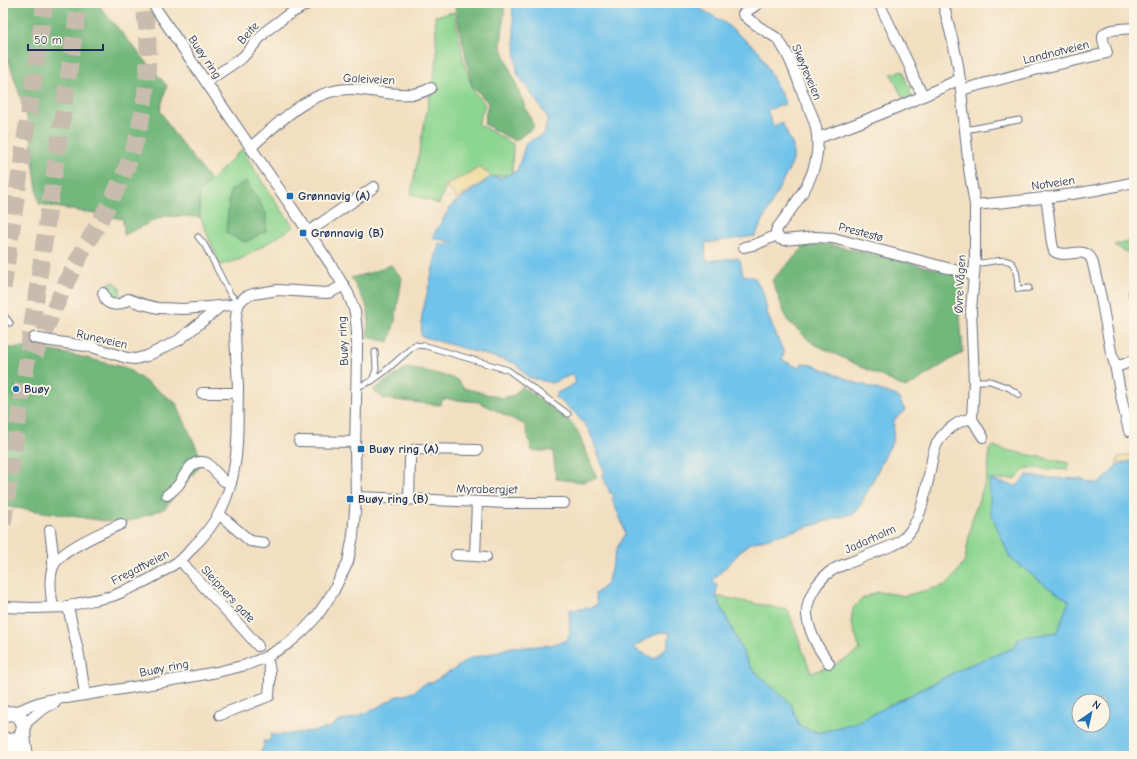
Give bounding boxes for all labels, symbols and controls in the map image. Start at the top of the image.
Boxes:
street label: Beite [234,19,262,47]
scale bar [28,26,103,52]
street label: Buøy ring [185,32,225,82]
text: 50 m [34,33,62,47]
street label: Landnotveien [1022,37,1090,67]
street label: Skøyteveien [789,42,825,102]
street label: Galeiveien [343,71,395,87]
street label: Notveien [1030,173,1076,193]
place label: Grønnavig (A) [298,189,370,203]
marker: Grønnavig (A) [285,191,295,201]
street label: Prestestø [837,220,885,244]
place label: Grønnavig (B) [311,226,384,240]
marker: Grønnavig (B) [298,228,308,238]
street label: Øvre Vågen [951,254,969,314]
street label: Buøy ring [335,316,351,366]
street label: Runeveien [75,326,129,352]
place label: Buøy [24,382,50,396]
marker: Buøy [11,384,21,394]
place label: Buøy ring (A) [369,442,439,456]
marker: Buøy ring (A) [356,444,366,454]
street label: Myrabergjet [456,481,518,497]
place label: Buøy ring (B) [358,492,428,506]
marker: Buøy ring (B) [345,494,355,504]
street label: Jadarholm [842,522,898,556]
street label: Fregattveien [109,546,171,588]
street label: Sleipners gate [198,563,258,625]
street label: Buøy ring [138,656,190,680]
north arrow [1071,693,1111,733]
text: N [1090,698,1103,713]

